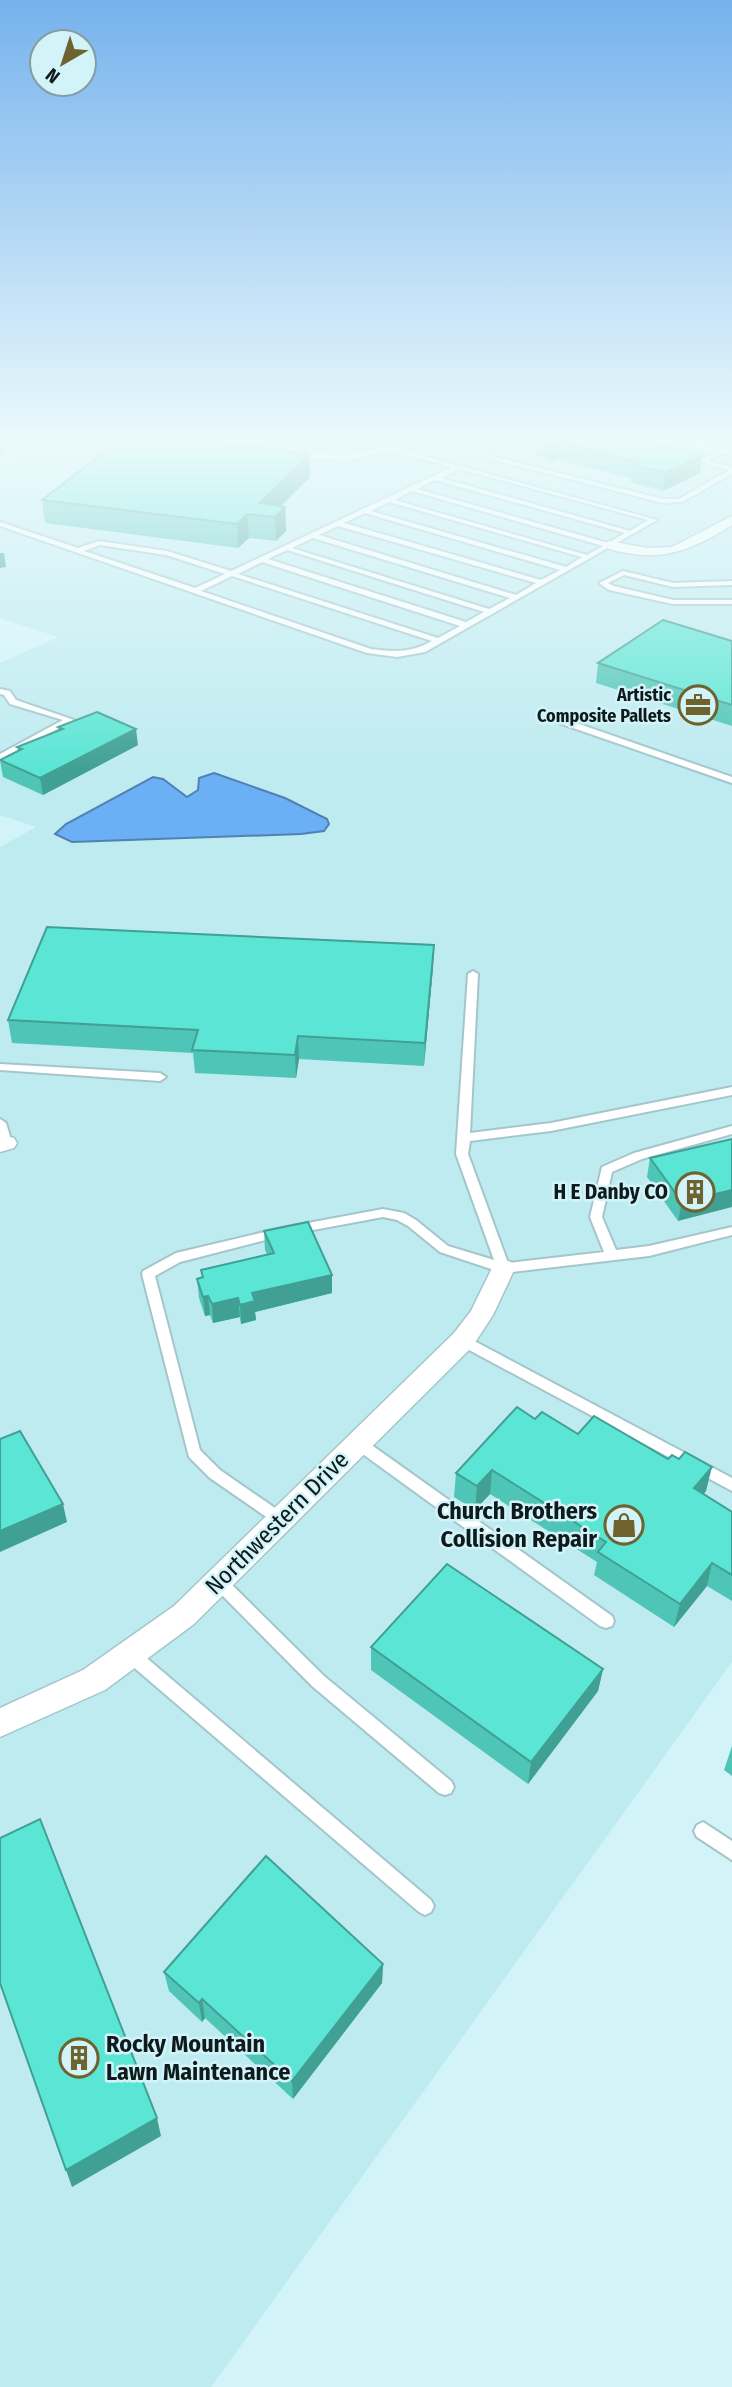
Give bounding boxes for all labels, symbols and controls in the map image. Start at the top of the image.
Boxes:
north arrow [28,28,98,98]
text: N [41,63,64,88]
place label: Artistic Composite Pallets [537,684,671,727]
office icon: Artistic Composite Pallets [677,684,719,726]
building icon: H E Danby CO [674,1171,716,1213]
place label: H E Danby CO [554,1179,668,1205]
street label: Northwestern Drive [200,1446,354,1600]
place label: Church Brothers Collision Repair [437,1497,597,1553]
shop icon: Church Brothers Collision Repair [603,1504,645,1546]
place label: Rocky Mountain Lawn Maintenance [106,2030,290,2086]
building icon: Rocky Mountain Lawn Maintenance [58,2037,100,2079]

